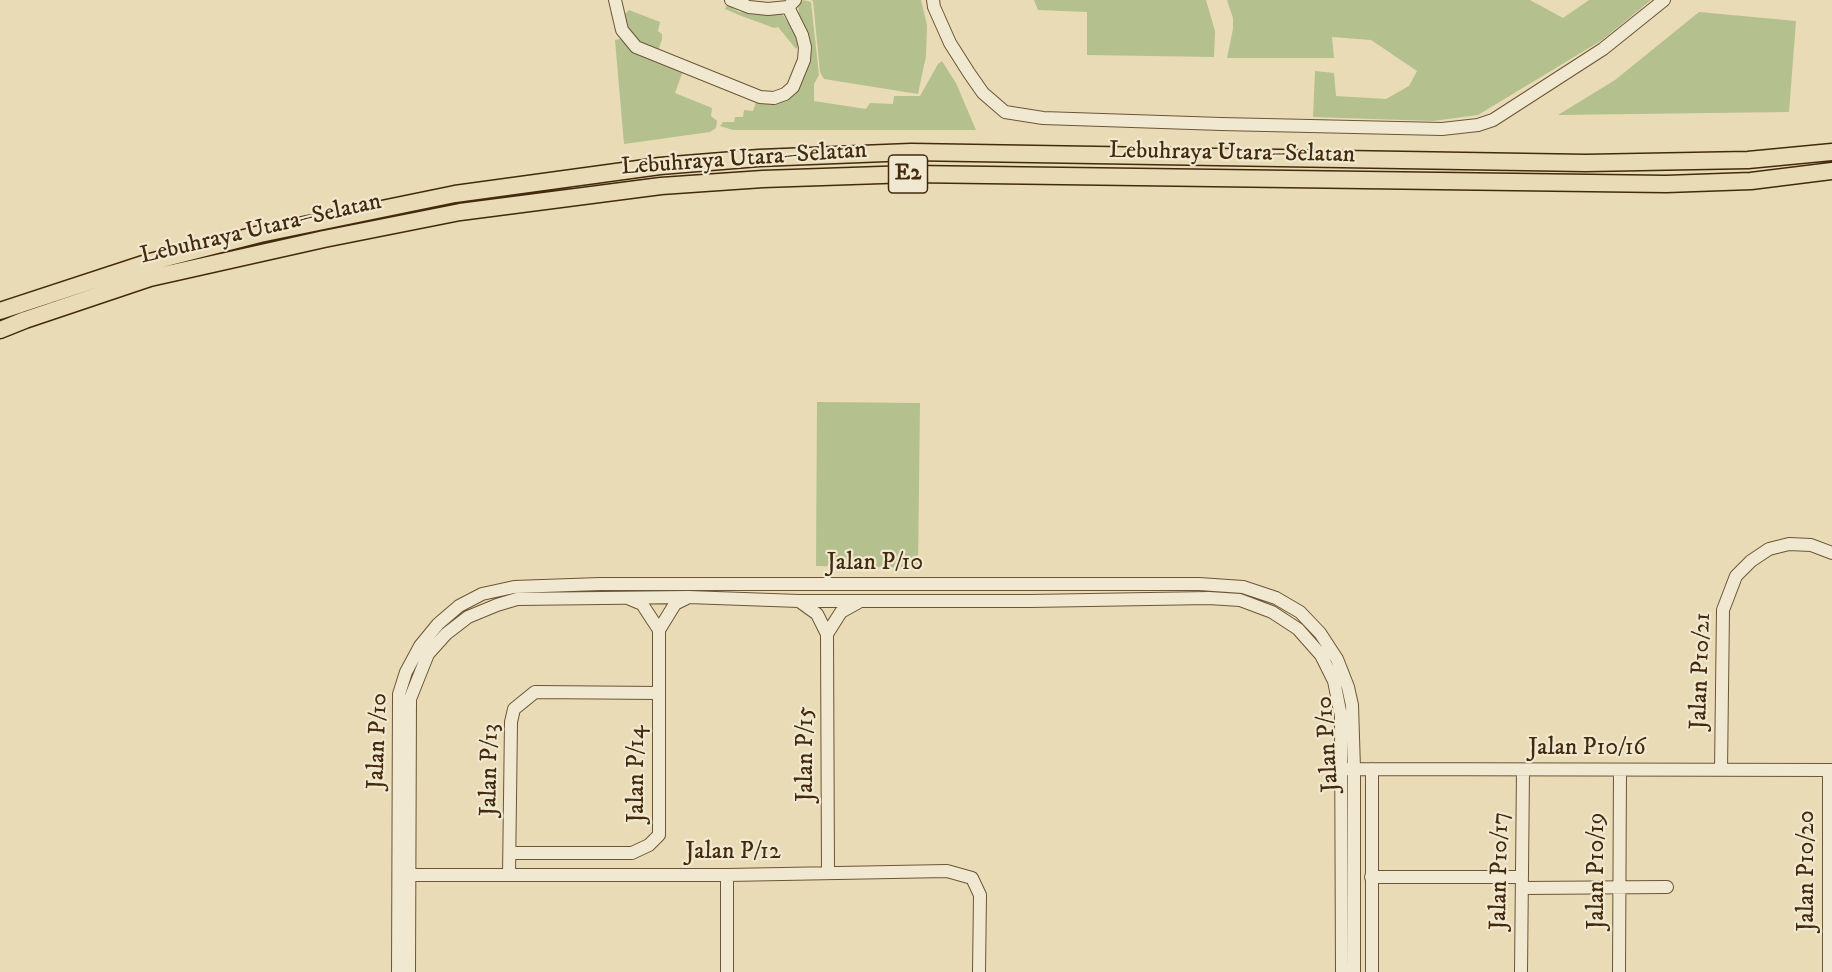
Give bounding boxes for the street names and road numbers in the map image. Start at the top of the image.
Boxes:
street label: Lebuhraya Utara–Selatan [620,137,868,183]
street label: Lebuhraya Utara–Selatan [1109,137,1355,171]
road number: E2 [888,155,928,193]
street label: Lebuhraya Utara–Selatan [138,188,384,272]
street label: Jalan P/10 [827,550,923,578]
street label: Jalan P10/21 [1686,612,1718,730]
street label: Jalan P/10 [363,692,395,790]
street label: Jalan P/10 [1311,695,1347,793]
street label: Jalan P/15 [793,706,821,802]
street label: Jalan P/13 [476,723,506,817]
street label: Jalan P/14 [624,725,652,823]
street label: Jalan P10/16 [1528,735,1646,763]
street label: Jalan P10/20 [1794,810,1822,932]
street label: Jalan P10/17 [1486,812,1516,930]
street label: Jalan P10/19 [1584,812,1612,930]
street label: Jalan P/12 [685,839,781,867]

